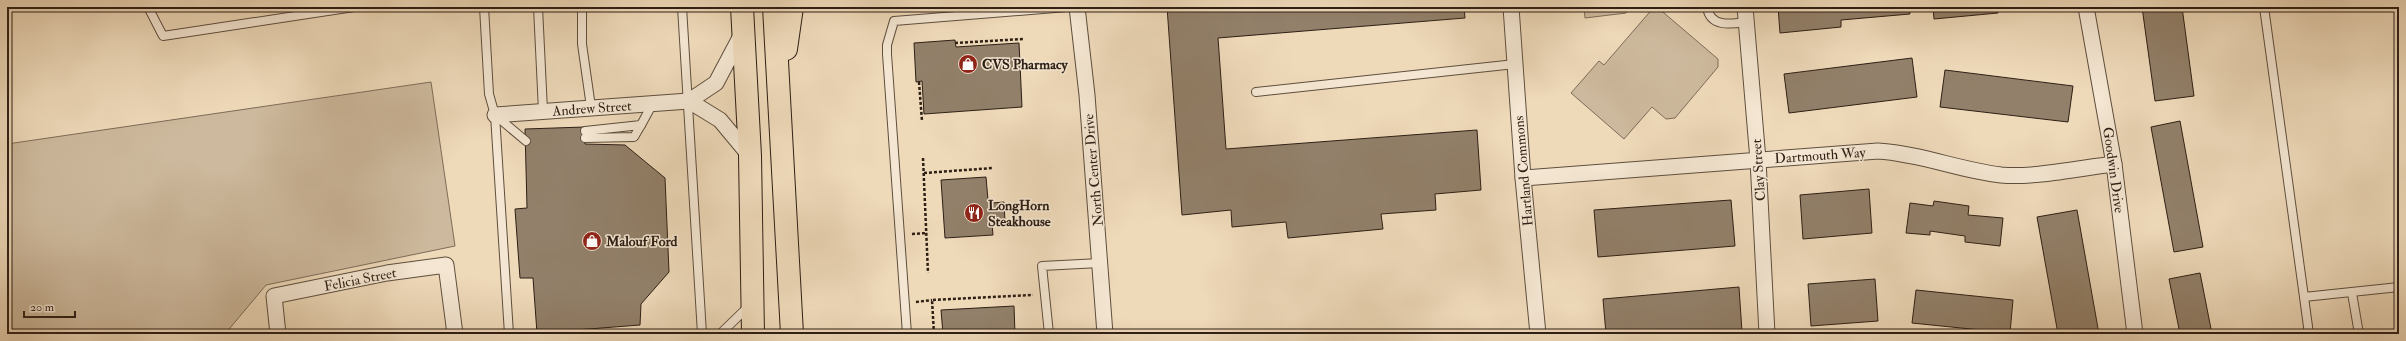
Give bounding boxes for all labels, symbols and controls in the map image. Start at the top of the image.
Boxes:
shop icon: CVS Pharmacy [957,53,979,75]
place label: CVS Pharmacy [982,56,1069,74]
street label: Andrew Street [551,97,633,120]
street label: North Center Drive [1080,113,1107,227]
street label: Hartland Commons [1510,115,1537,227]
street label: Goodwin Drive [2099,126,2128,214]
street label: Clay Street [1748,138,1770,202]
street label: Dartmouth Way [1774,144,1867,168]
place label: LongHorn Steakhouse [988,197,1051,230]
restaurant icon: LongHorn Steakhouse [963,202,985,224]
shop icon: Malouf Ford [581,230,603,252]
place label: Malouf Ford [605,233,678,250]
street label: Felicia Street [322,264,398,295]
scale bar [24,293,75,319]
text: 20 m [30,300,55,315]

